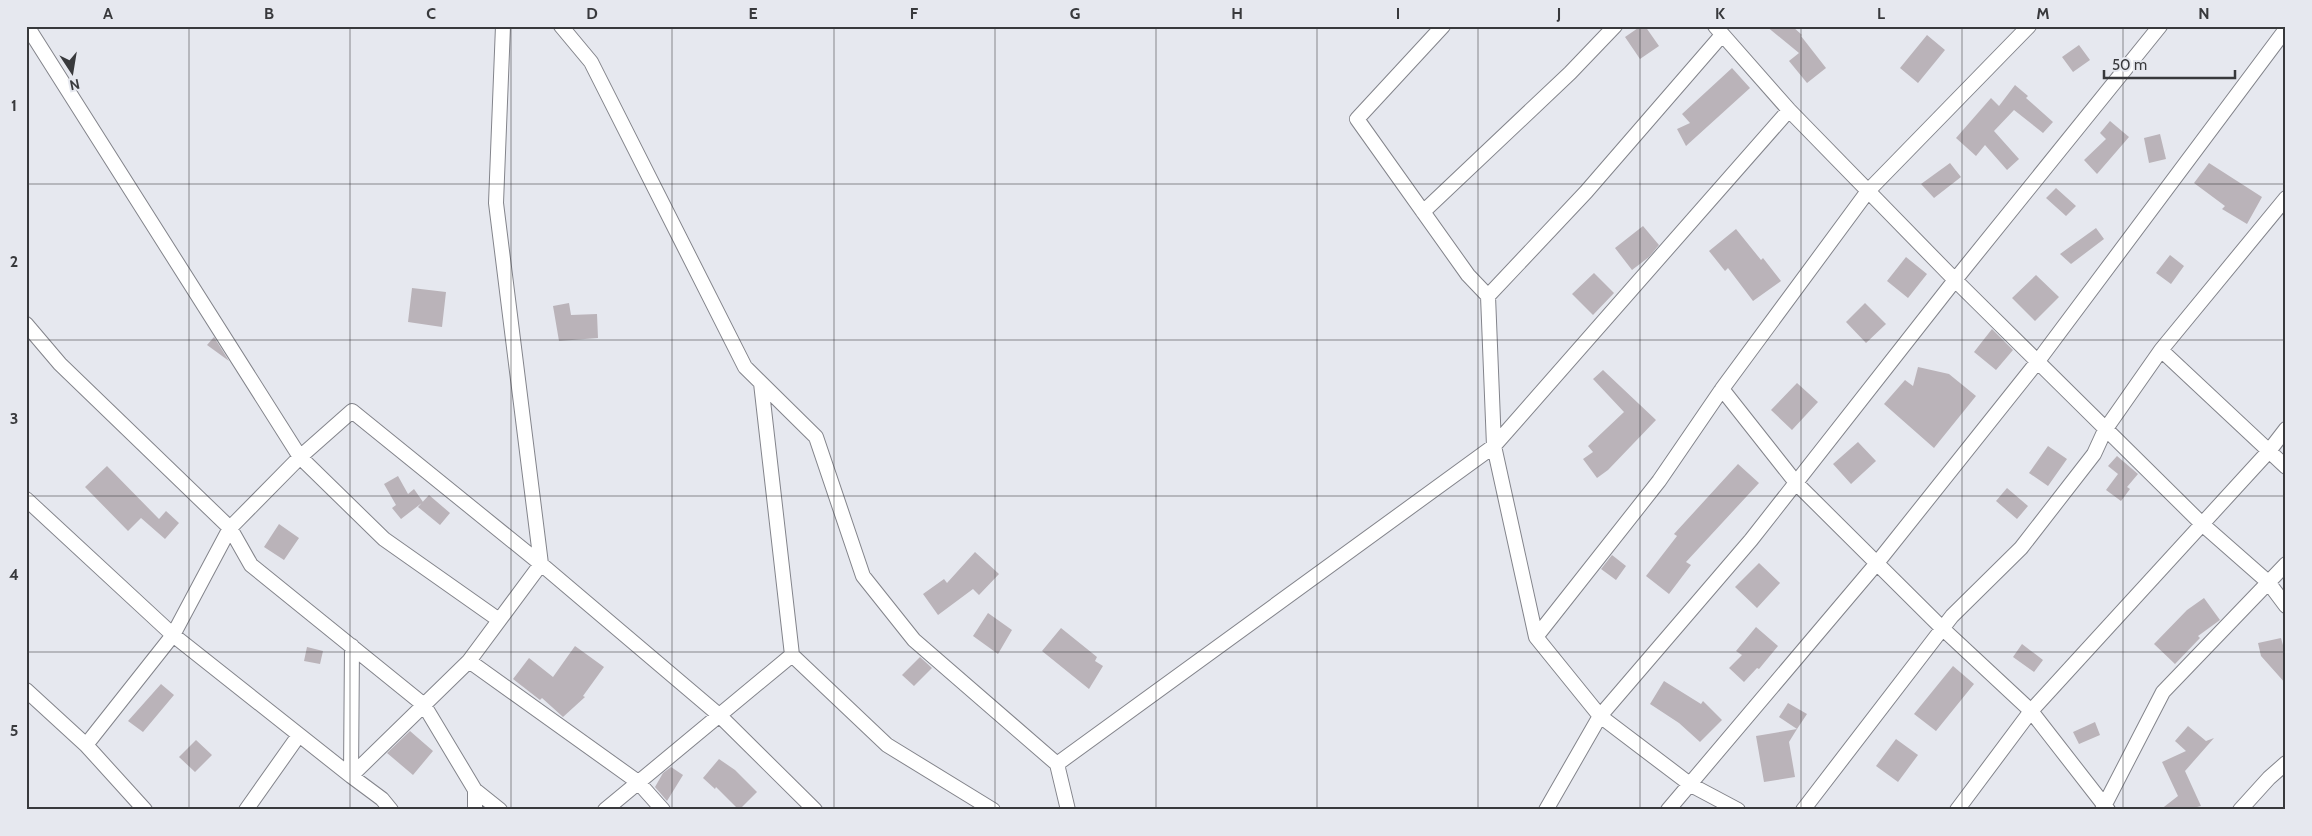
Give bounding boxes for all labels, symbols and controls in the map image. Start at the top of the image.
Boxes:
text: A [103,4,113,23]
text: B [264,4,274,23]
text: C [426,4,436,23]
text: D [586,4,598,23]
text: E [748,4,758,23]
text: F [910,4,919,23]
text: G [1070,4,1080,23]
text: H [1231,4,1243,23]
text: I [1396,4,1400,23]
text: J [1556,4,1561,23]
text: K [1715,4,1725,23]
text: L [1877,4,1885,23]
text: M [2036,4,2050,23]
text: N [2198,4,2210,23]
north arrow [48,48,98,98]
scale bar [2104,48,2236,80]
text: 50 m [2112,56,2147,74]
text: N [68,75,81,95]
text: 1 [11,96,17,115]
text: 2 [10,252,18,271]
text: 3 [10,409,18,428]
text: 4 [9,565,19,584]
text: 5 [10,721,18,740]

